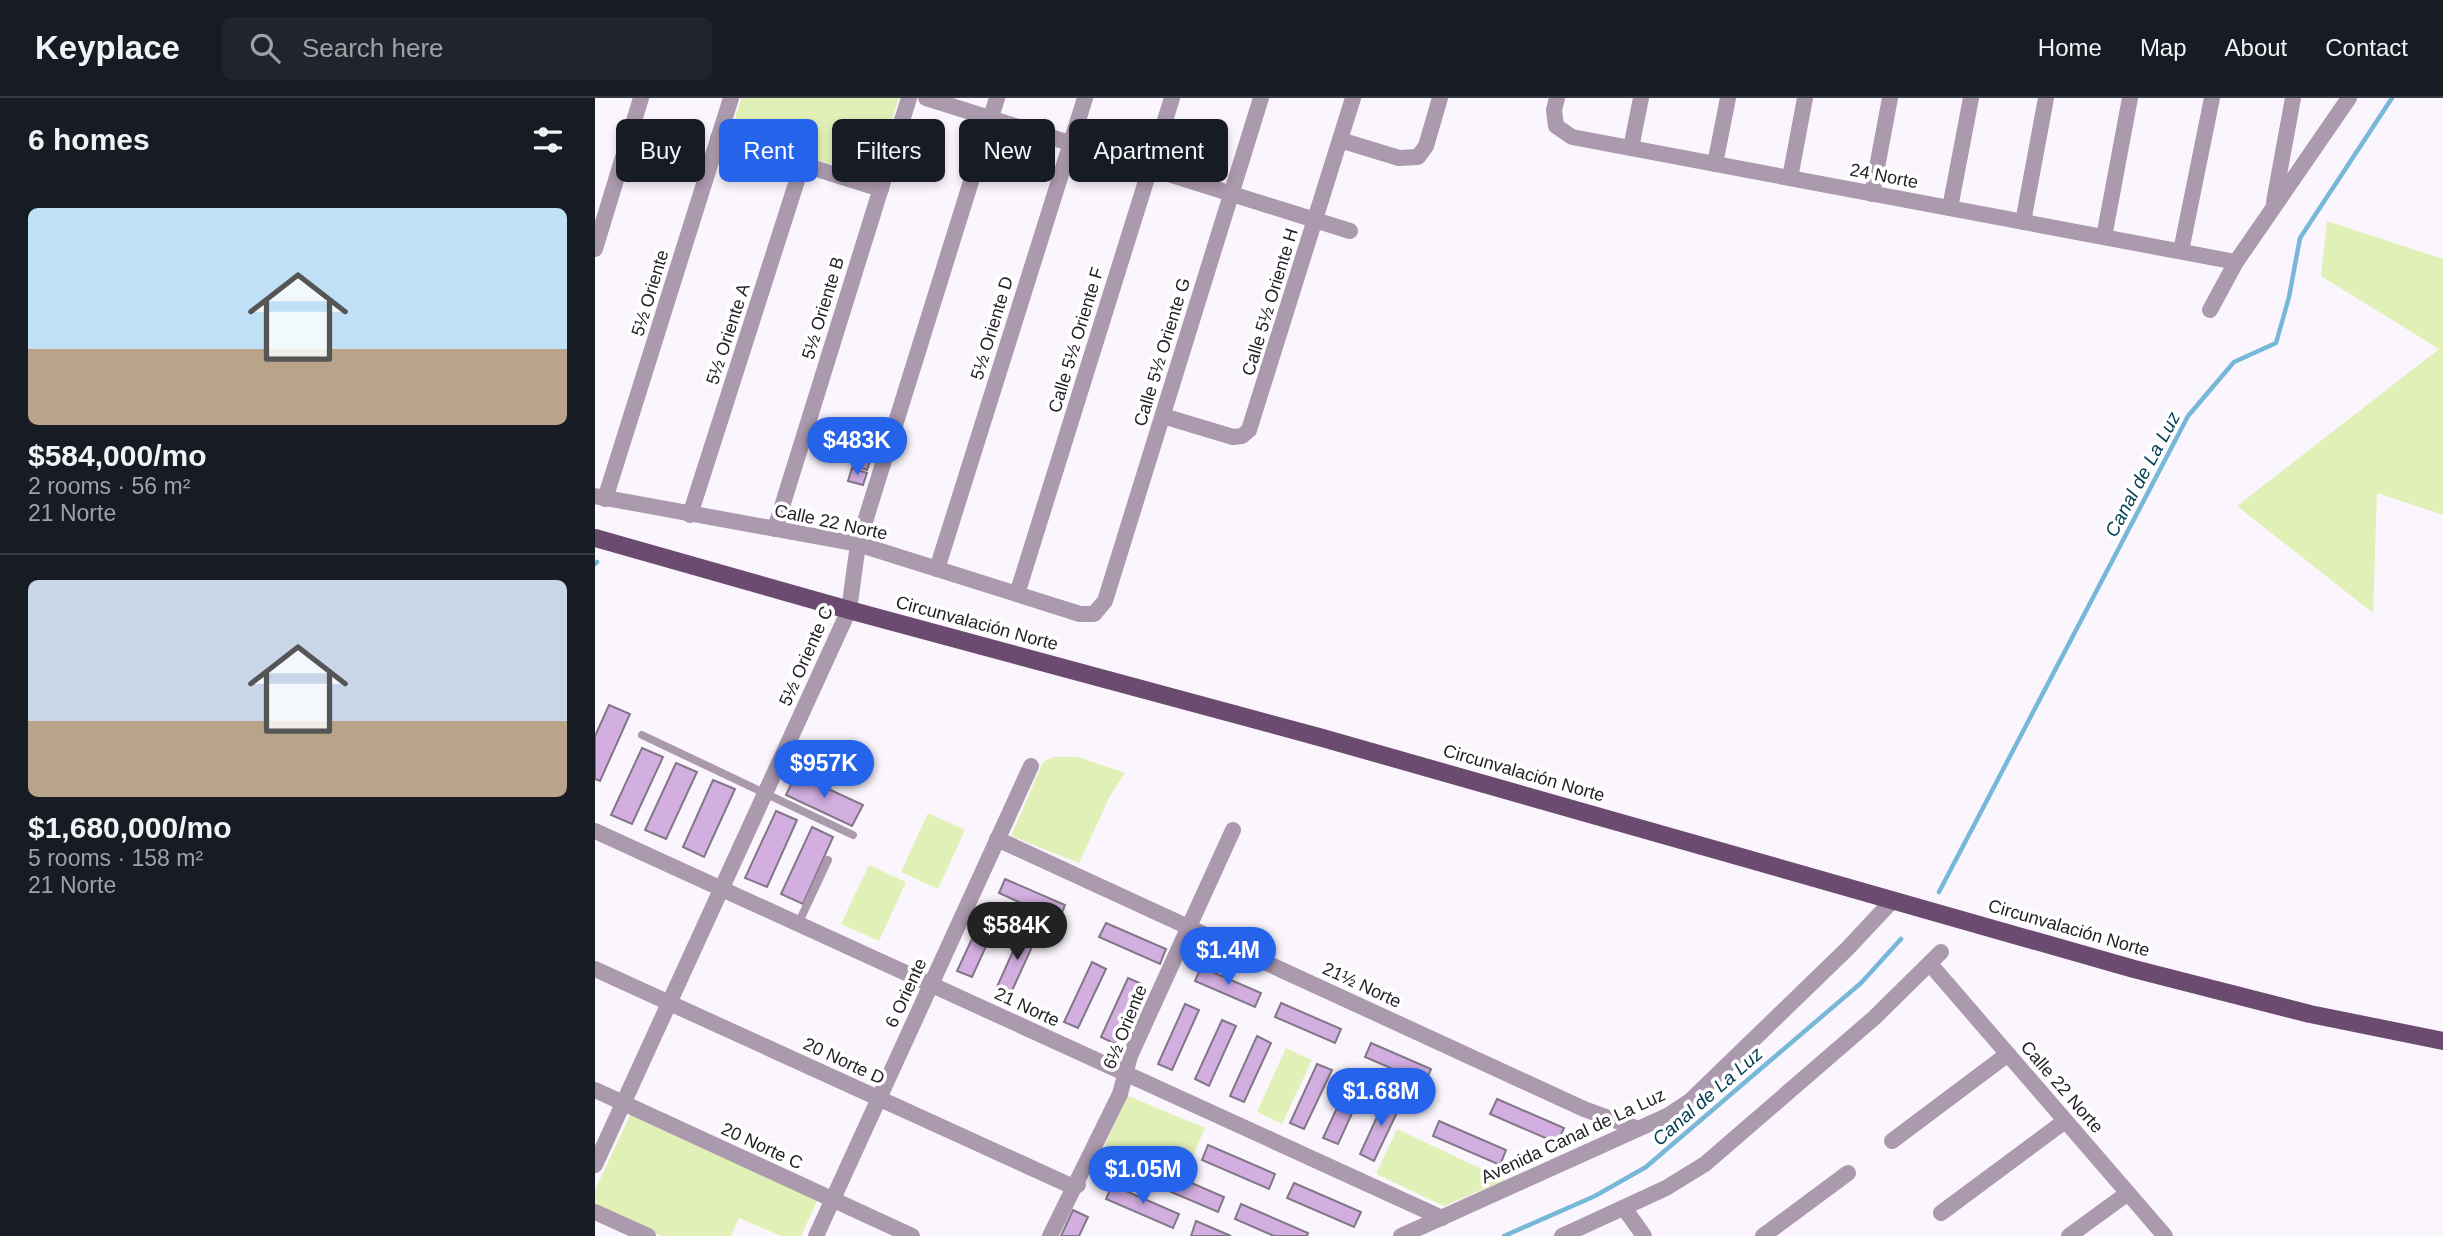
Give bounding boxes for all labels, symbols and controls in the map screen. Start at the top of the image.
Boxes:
search box [222,17,712,80]
text: Keyplace [35,29,180,66]
icon: search [246,29,284,67]
text: Search here [302,33,444,63]
text: Home [2038,34,2102,61]
text: Map [2140,34,2187,61]
text: About [2225,34,2287,61]
text: Contact [2325,34,2408,61]
chip: Buy [616,119,705,182]
chip: Rent [719,119,818,182]
chip: Filters [832,119,945,182]
chip: New [959,119,1055,182]
chip: Apartment [1069,119,1228,182]
icon: filters [529,121,567,159]
text: 6 homes [28,123,150,156]
street label: 24 Norte [1848,160,1920,192]
street label: Calle 5½ Oriente H [1238,226,1302,378]
street label: 5½ Oriente [627,247,673,339]
icon: home [235,254,361,380]
street label: 5½ Oriente B [798,254,848,362]
street label: Calle 5½ Oriente F [1044,265,1108,415]
street label: 5½ Oriente D [967,274,1017,382]
street label: Calle 5½ Oriente G [1130,275,1194,429]
street label: 5½ Oriente A [702,281,754,387]
water label: Canal de La Luz [2101,408,2184,540]
pin: $483K [808,418,906,477]
text: $483K [823,427,891,453]
text: $584,000/mo [28,439,206,472]
text: 2 rooms · 56 m² [28,473,190,499]
text: 21 Norte [28,500,116,526]
street label: Calle 22 Norte [773,500,889,544]
street label: Circunvalación Norte [894,592,1060,654]
street label: 5½ Oriente C [775,603,837,709]
icon: home [235,626,361,752]
pin: $957K [775,740,873,800]
street label: Circunvalación Norte [1441,740,1607,806]
text: $957K [790,750,858,776]
text: $1,680,000/mo [28,811,231,844]
text: 5 rooms · 158 m² [28,845,203,871]
text: 21 Norte [28,872,116,898]
street label: Circunvalación Norte [1986,895,2152,961]
pin: $584K [968,902,1066,962]
text: $584K [983,912,1051,938]
pin: $1.4M [1179,928,1277,987]
text: $1.4M [1196,937,1260,963]
street label: 6 Oriente [881,955,931,1031]
street label: 21½ Norte [1320,958,1404,1012]
street label: 6½ Oriente [1099,982,1151,1072]
street label: 21 Norte [991,983,1063,1031]
street label: 20 Norte D [800,1034,888,1088]
street label: Calle 22 Norte [2017,1037,2107,1137]
water label: Canal de La Luz [1648,1043,1767,1150]
pin: $1.68M [1324,1068,1438,1128]
text: $1.68M [1343,1078,1419,1104]
street label: Avenida Canal de La Luz [1478,1085,1668,1187]
street label: 20 Norte C [718,1119,806,1173]
pin: $1.05M [1086,1146,1200,1206]
text: $1.05M [1105,1156,1181,1182]

